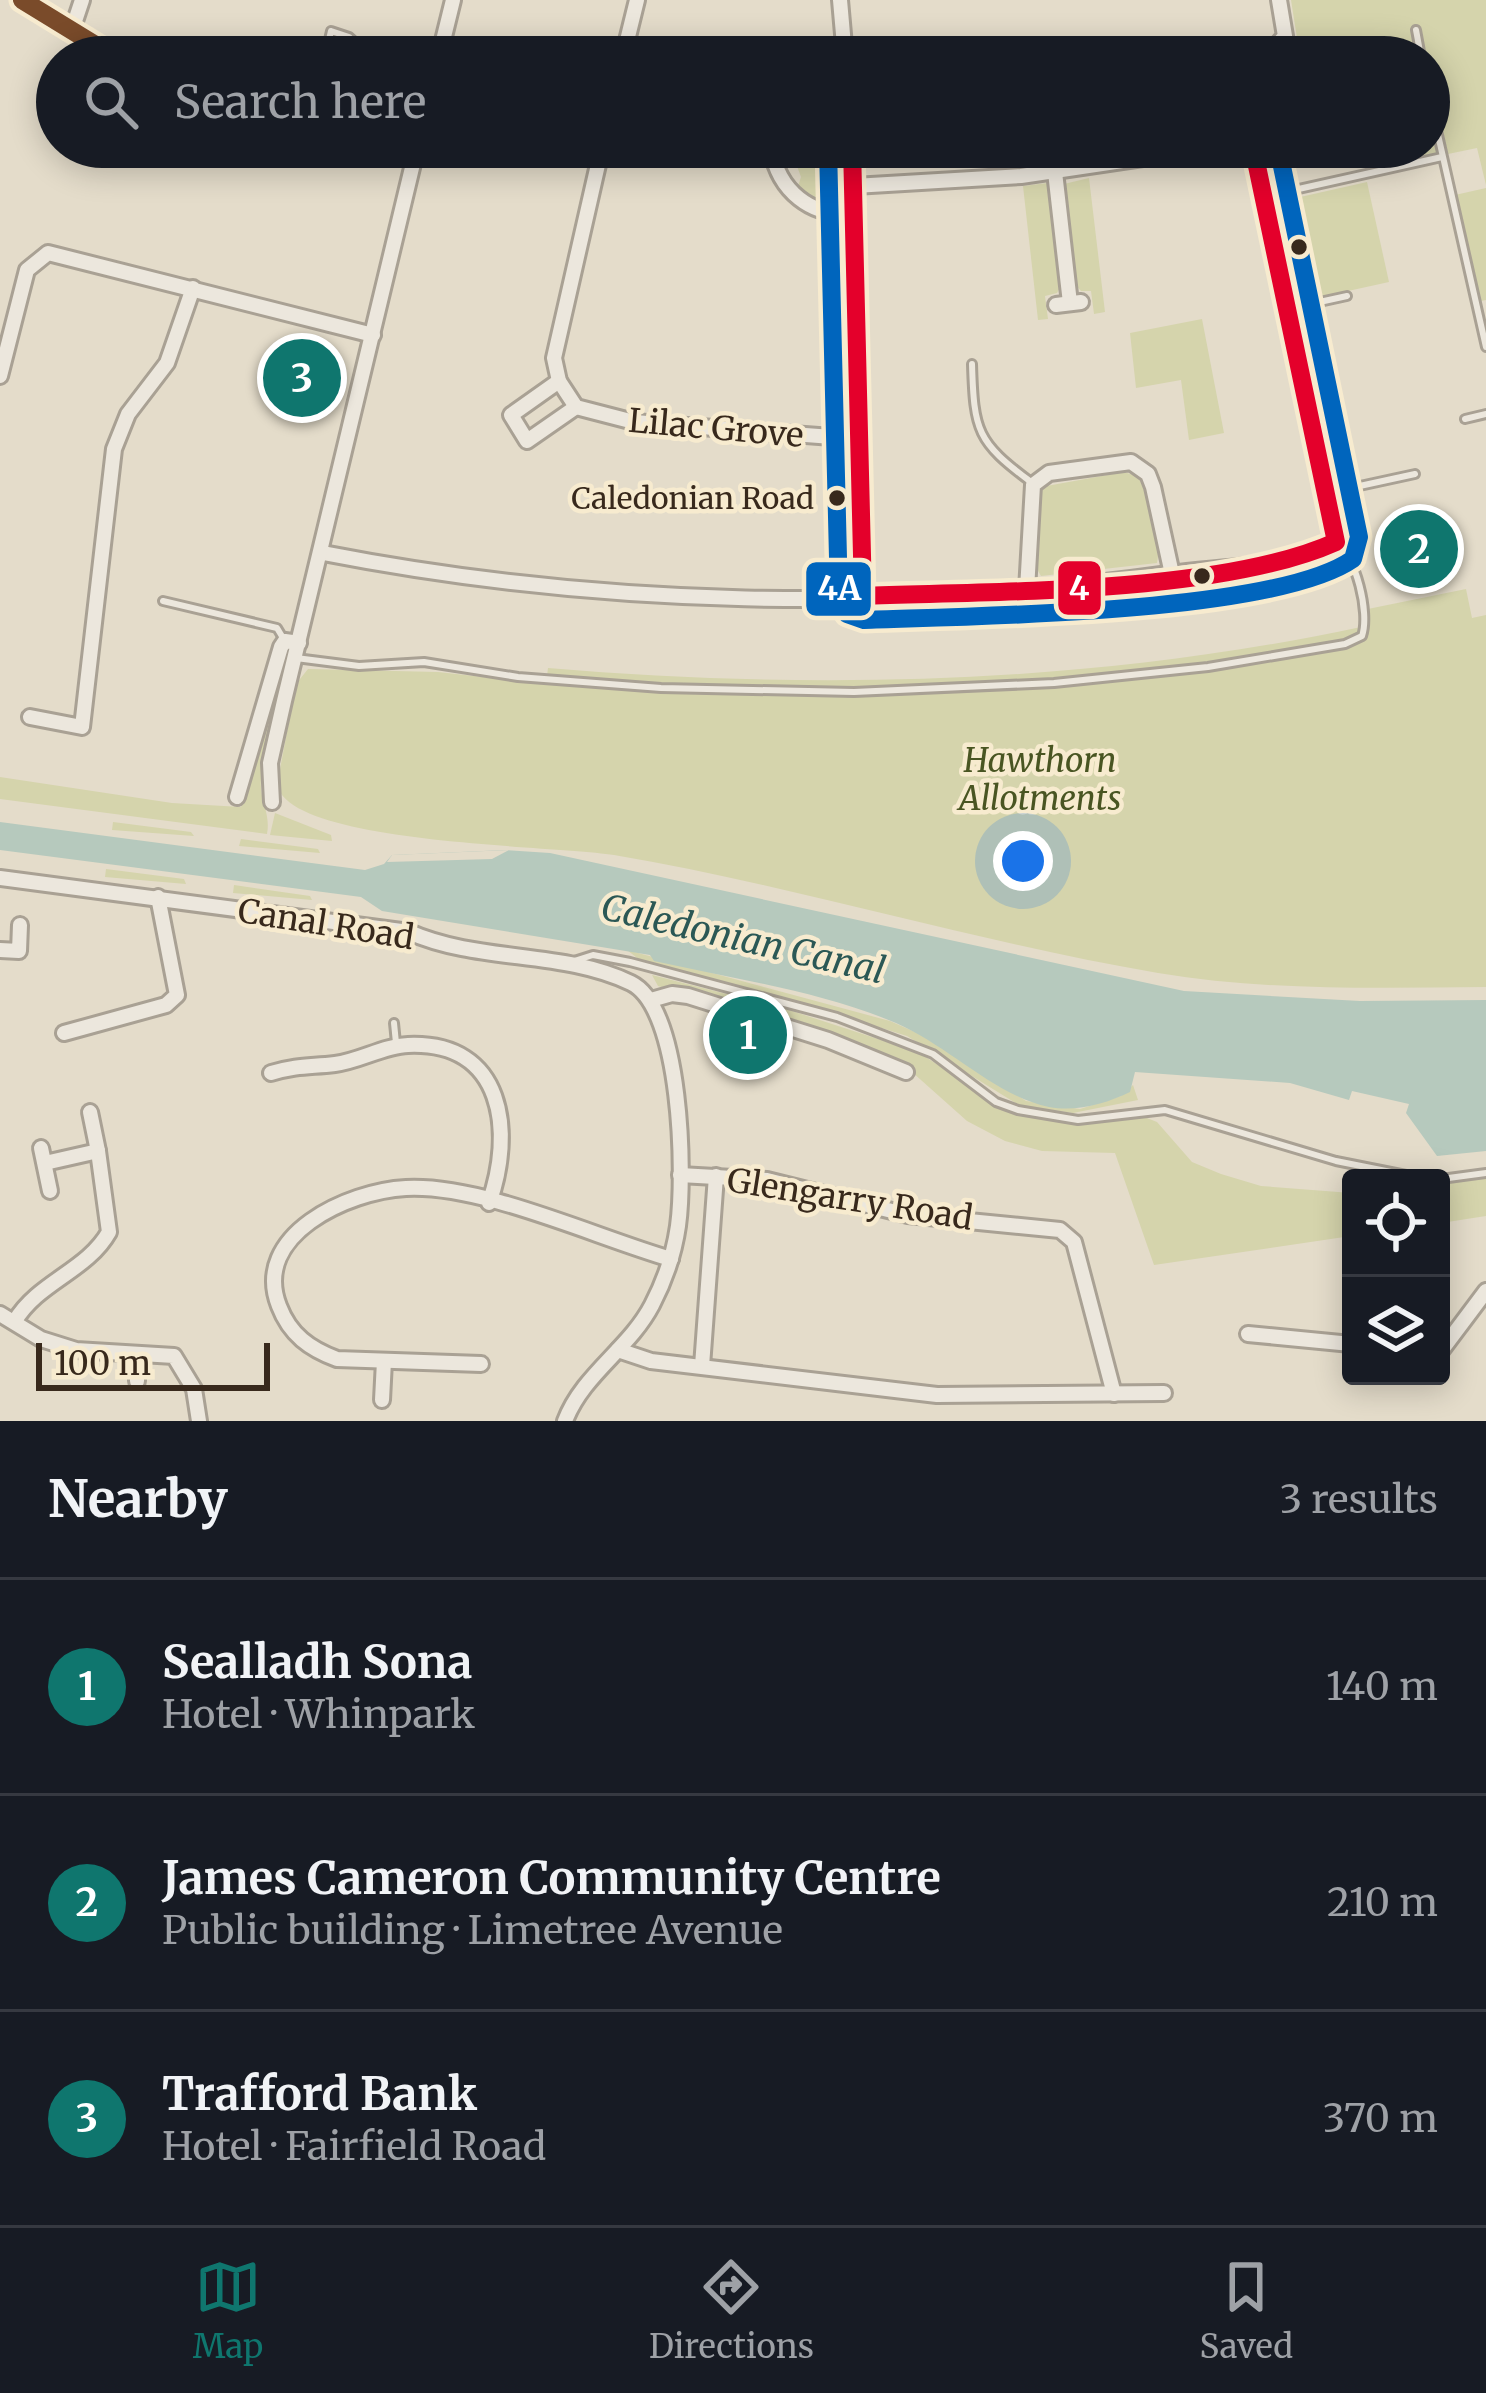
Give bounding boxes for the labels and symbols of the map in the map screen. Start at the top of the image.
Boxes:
unlabelled marker [1288,236,1310,258]
pin: 3 [263,333,341,423]
street label: Lilac Grove [627,400,805,456]
place label: Caledonian Road [571,479,814,517]
marker: Caledonian Road [826,487,848,509]
pin: 2 [1380,504,1458,594]
line badge: 4 [1056,559,1103,617]
line badge: 4A [804,560,873,618]
unlabelled marker [1191,565,1213,587]
text: 4A [817,568,862,609]
text: 4 [1069,568,1090,609]
park label: Hawthorn Allotments [956,740,1121,819]
your location [993,831,1053,891]
water label: Caledonian Canal [596,884,890,994]
street label: Canal Road [235,890,417,958]
pin: 1 [709,990,787,1080]
street label: Glengarry Road [724,1159,976,1239]
scale bar [36,1337,270,1390]

